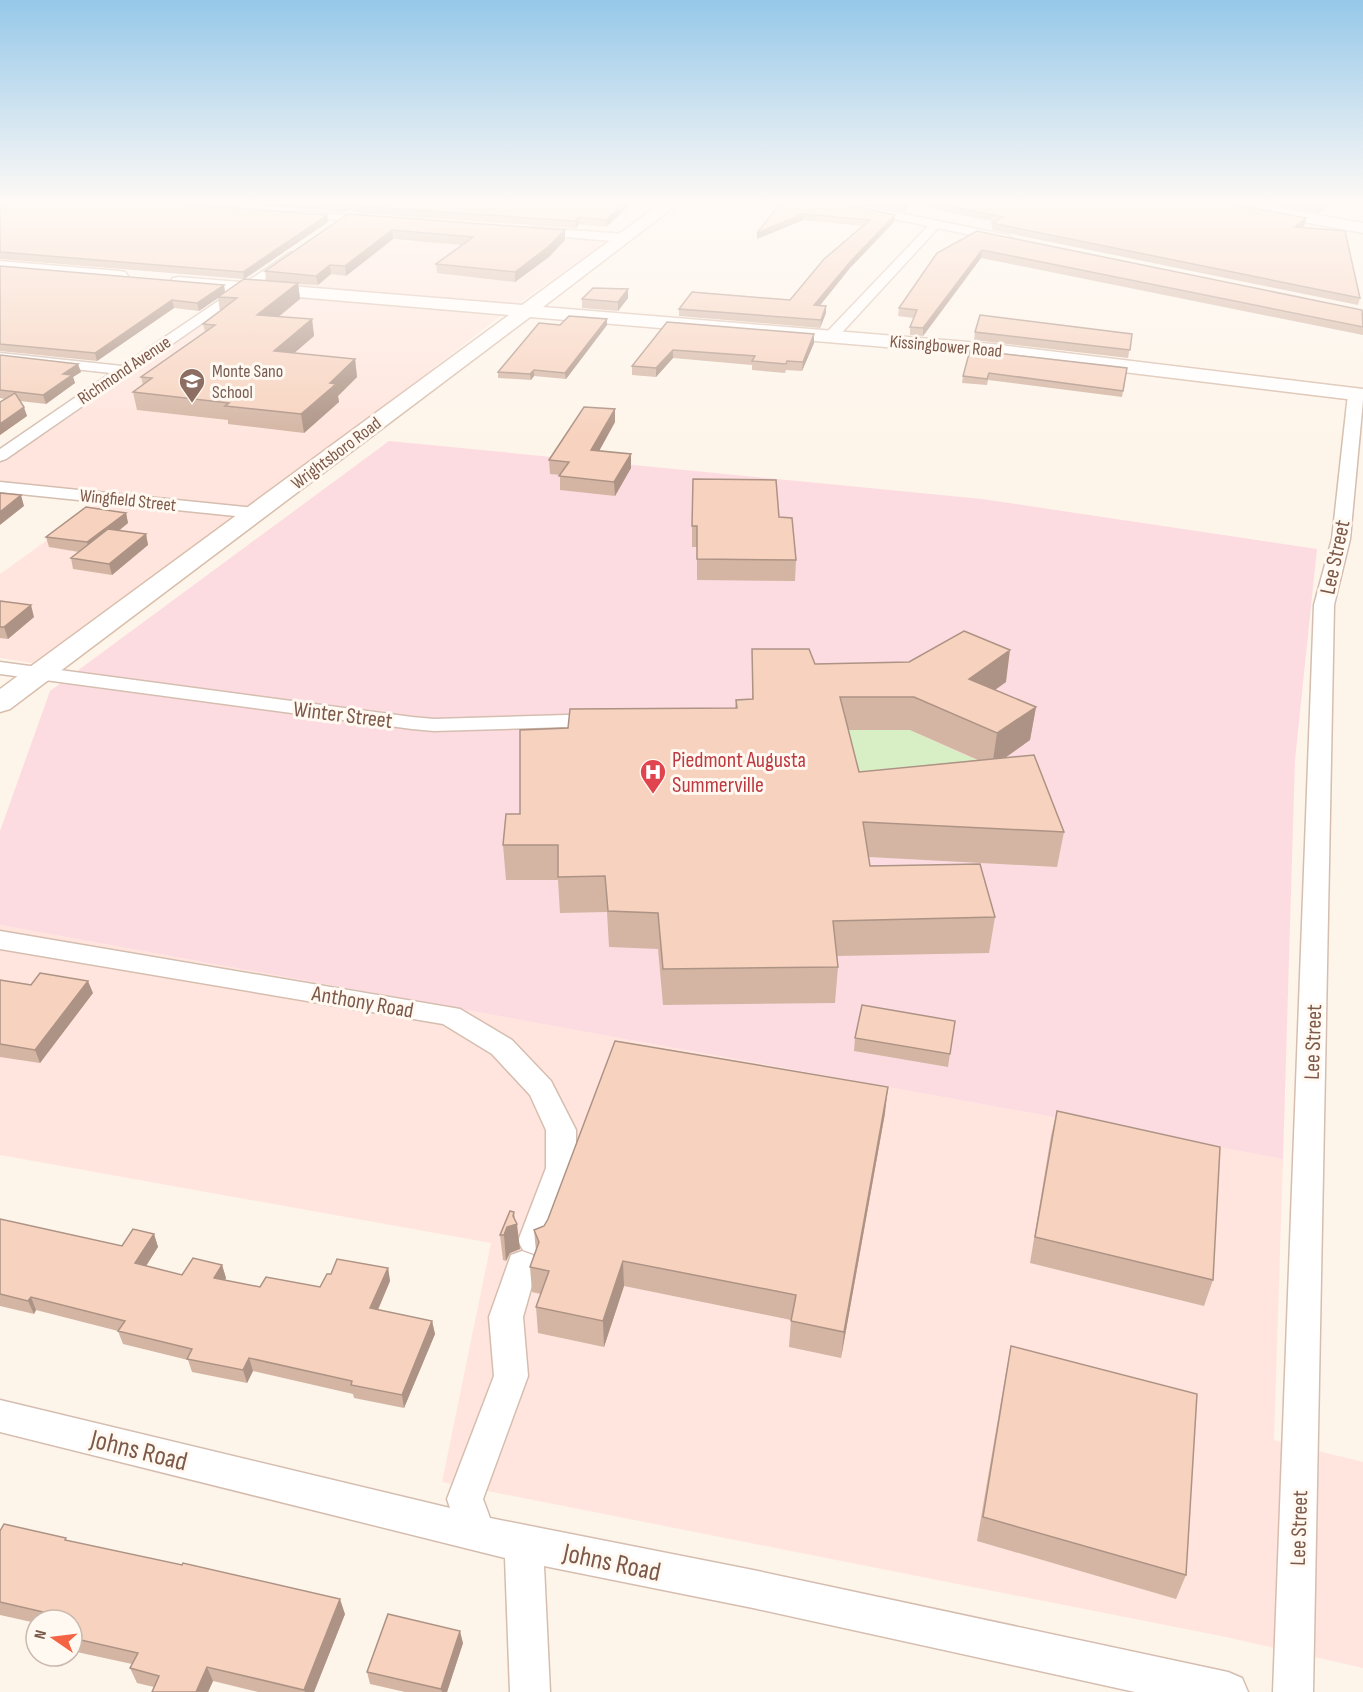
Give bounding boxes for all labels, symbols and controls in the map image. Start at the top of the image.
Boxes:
street label: Kissingbower Road [889,331,1003,362]
street label: Richmond Avenue [74,332,175,409]
place label: Monte Sano School [212,361,283,403]
school or university icon: Monte Sano School [177,366,207,404]
street label: Wrightsboro Road [287,413,385,494]
street label: Wingfield Street [79,485,178,516]
street label: Lee Street [1314,517,1357,597]
street label: Winter Street [292,696,394,735]
place label: Piedmont Augusta Summerville [672,747,806,799]
hospital icon: Piedmont Augusta Summerville [638,757,668,795]
street label: Anthony Road [309,980,416,1025]
street label: Lee Street [1299,1004,1328,1080]
street label: Johns Road [86,1423,191,1478]
street label: Lee Street [1285,1490,1314,1566]
street label: Johns Road [559,1537,663,1589]
north arrow [24,1608,84,1668]
text: N [31,1628,51,1641]

